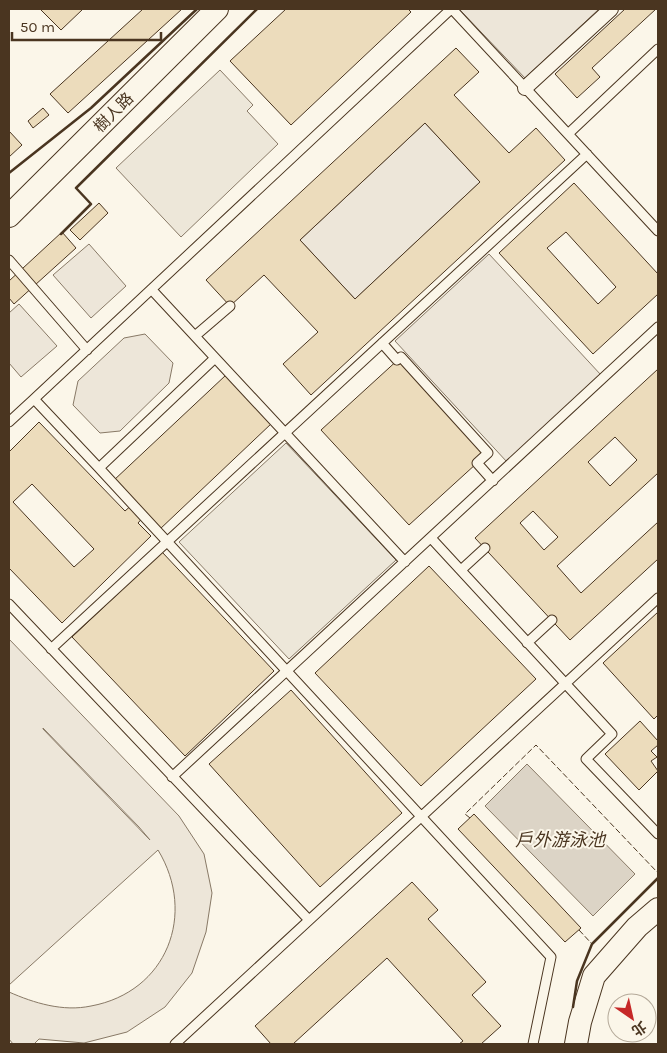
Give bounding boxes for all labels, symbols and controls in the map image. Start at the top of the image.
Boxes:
scale bar [12,10,161,42]
text: 50 m [20,18,55,36]
street label: 樹人路 [90,89,137,136]
water label: 戶外游泳池 [515,829,607,851]
north arrow [607,993,657,1043]
text: 北 [628,1017,650,1039]

